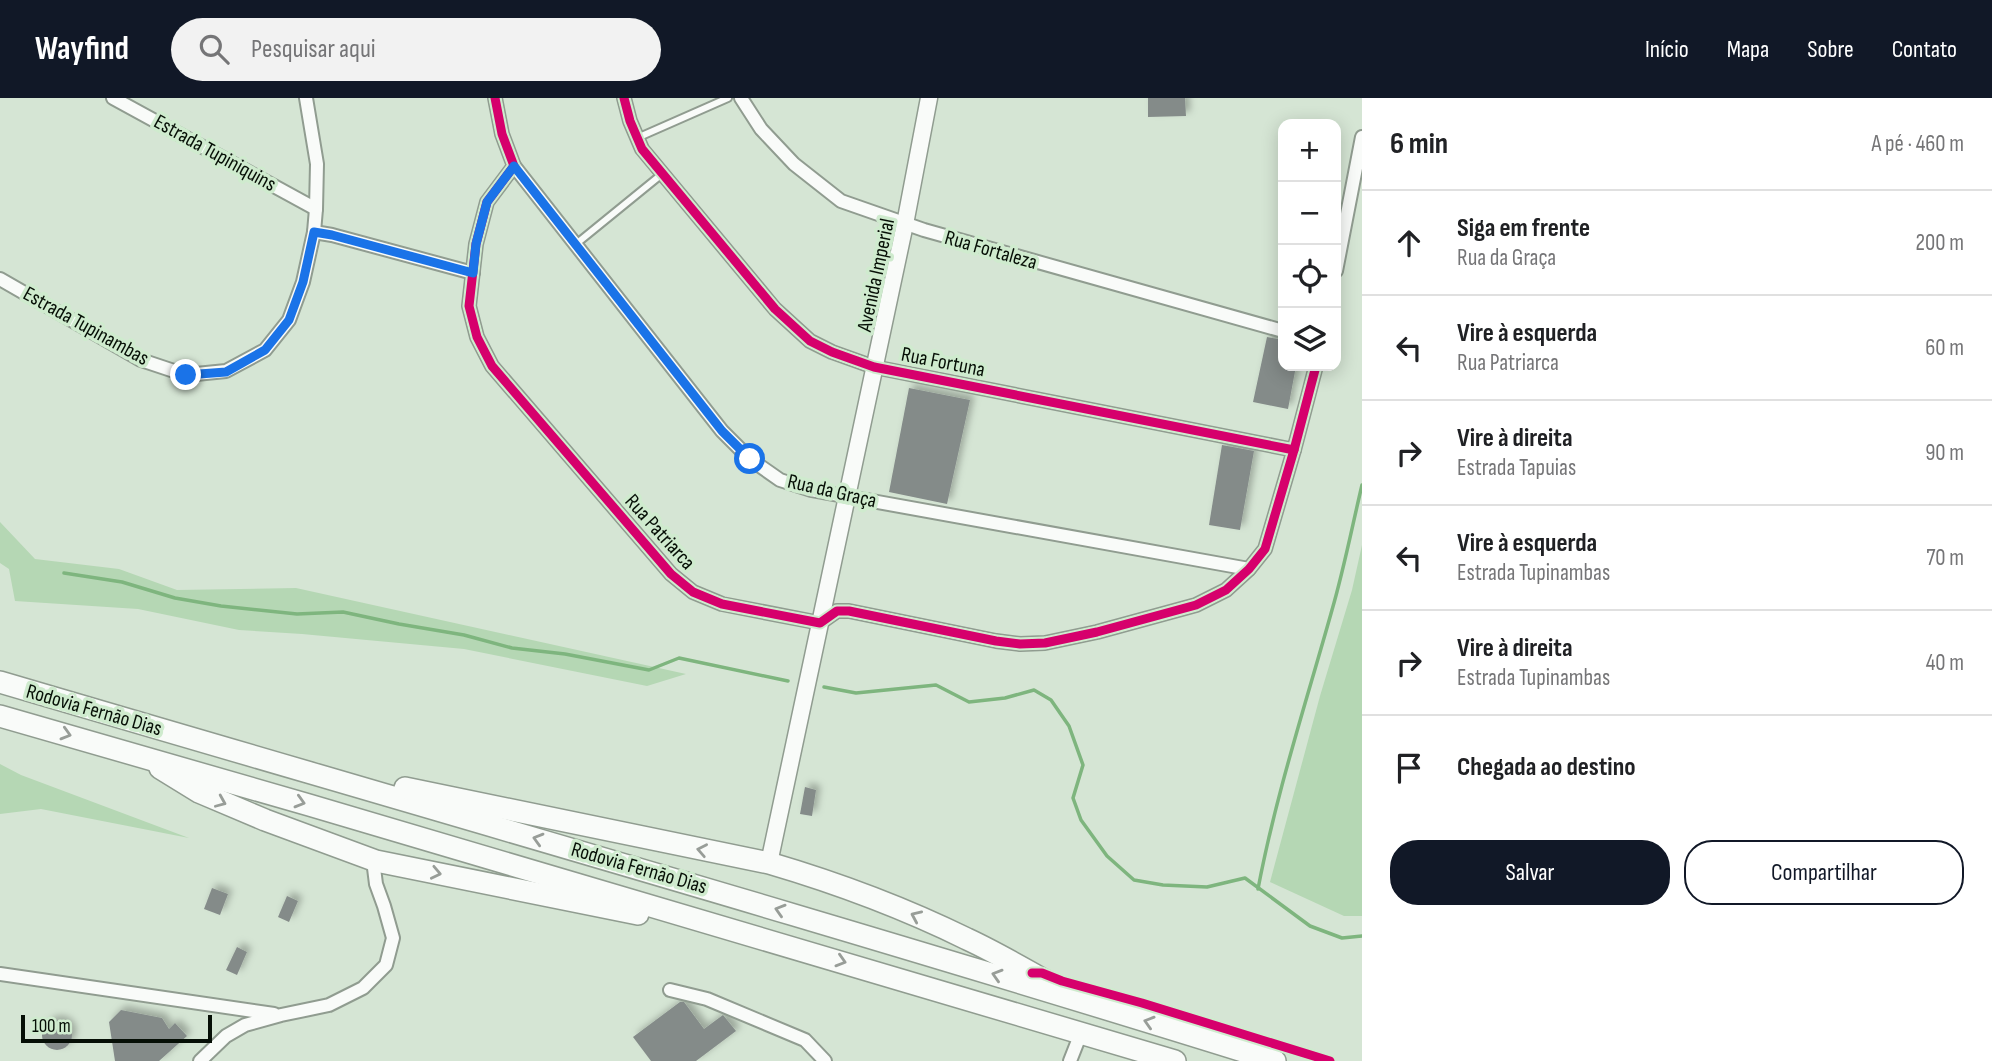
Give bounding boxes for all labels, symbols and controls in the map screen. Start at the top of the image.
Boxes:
search box [171,18,661,81]
text: Wayfind [35,29,129,69]
icon: search [195,30,233,68]
text: Pesquisar aqui [251,34,376,65]
text: Início [1645,35,1689,64]
text: Mapa [1727,35,1769,64]
text: Sobre [1807,35,1854,64]
text: Contato [1892,35,1957,64]
street label: Estrada Tupiniquins [150,109,280,197]
map controls [1278,119,1341,371]
button: + [1278,119,1341,182]
text: 6 min [1390,126,1448,162]
text: A pé · 460 m [1871,130,1964,158]
button: − [1278,182,1341,245]
text: Siga em frente [1457,213,1590,244]
street label: Avenida Imperial [852,216,900,335]
icon: ahead [1390,224,1428,262]
street label: Rua Fortaleza [942,225,1040,275]
text: 200 m [1916,229,1964,257]
text: Rua da Graça [1457,244,1556,272]
button: locate [1278,245,1341,308]
street label: Estrada Tupinambas [19,281,153,371]
button: layers [1278,308,1341,371]
text: Vire à esquerda [1457,318,1597,349]
icon: left [1390,329,1428,367]
text: 60 m [1925,334,1964,362]
street label: Rua Fortuna [899,342,987,382]
text: Rua Patriarca [1457,349,1559,377]
route end [170,359,201,390]
text: Vire à direita [1457,423,1573,454]
icon: right [1390,434,1428,472]
text: 90 m [1925,439,1964,467]
route start [734,443,765,474]
text: Estrada Tapuias [1457,454,1576,482]
street label: Rua da Graça [785,469,879,513]
street label: Rua Patriarca [620,489,700,575]
text: Vire à esquerda [1457,528,1597,559]
icon: left [1390,539,1428,577]
text: 70 m [1926,544,1964,572]
text: Estrada Tupinambas [1457,559,1610,587]
text: Vire à direita [1457,633,1573,664]
icon: right [1390,644,1428,682]
text: 40 m [1926,649,1964,677]
text: Estrada Tupinambas [1457,664,1610,692]
street label: Rodovia Fernão Dias [23,679,165,741]
one-way arrow [60,726,72,741]
icon: arrive [1390,749,1428,787]
text: Chegada ao destino [1457,752,1636,783]
one-way arrow [214,793,226,807]
one-way arrow [294,793,306,808]
one-way arrow [532,832,544,847]
street label: Rodovia Fernão Dias [568,837,710,899]
button: Salvar [1390,840,1670,905]
button: Compartilhar [1684,840,1964,905]
one-way arrow [697,843,708,858]
one-way arrow [430,865,442,880]
one-way arrow [774,904,786,919]
one-way arrow [911,911,923,925]
one-way arrow [835,953,847,968]
one-way arrow [992,969,1004,984]
scale bar [21,1012,212,1044]
text: 100 m [32,1015,71,1038]
one-way arrow [1143,1015,1155,1030]

